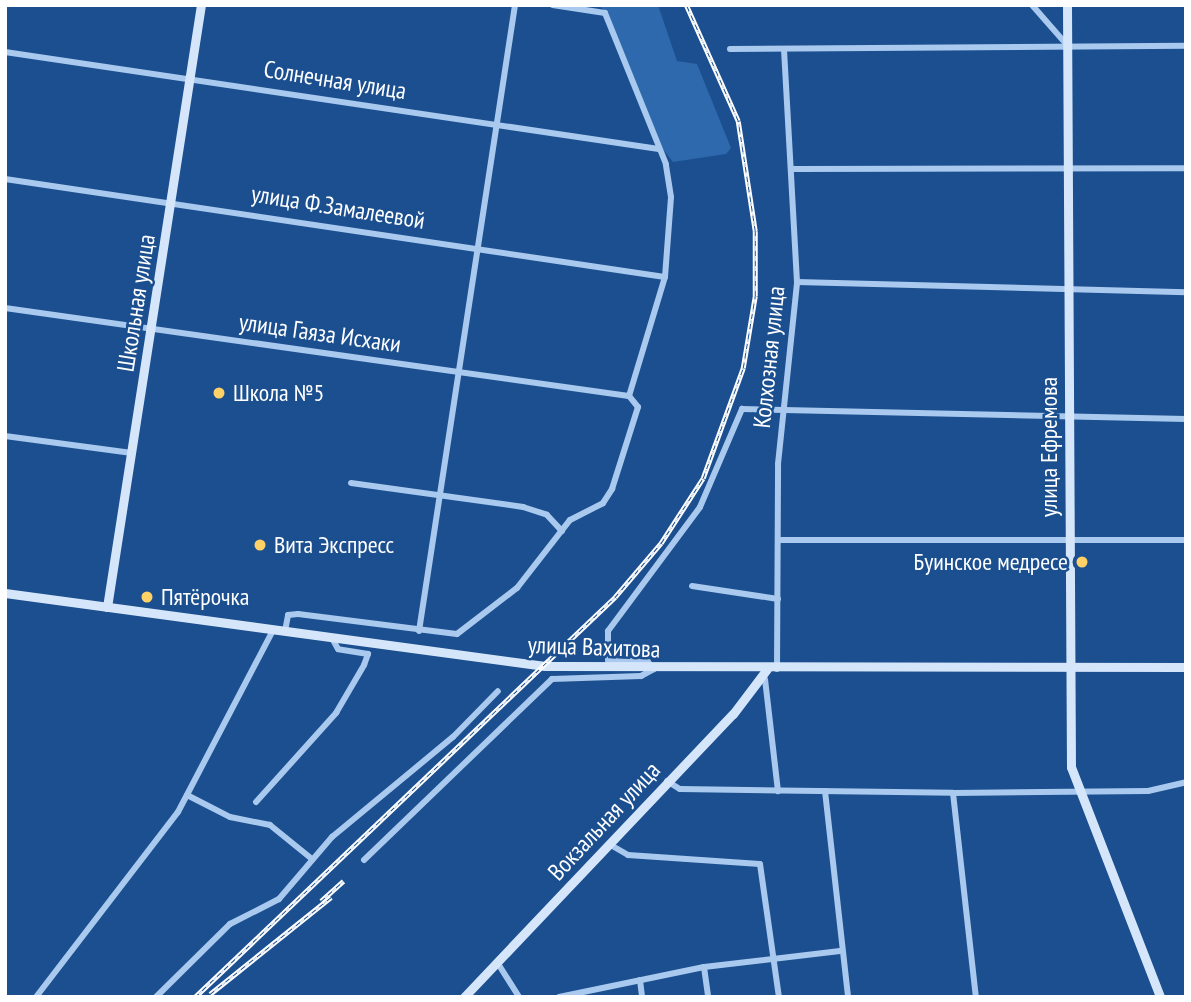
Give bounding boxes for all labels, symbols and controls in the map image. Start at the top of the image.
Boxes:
street label: Солнечная улица [262,55,408,105]
street label: улица Ф.Замалеевой [249,179,427,235]
street label: Школьная улица [111,232,161,374]
street label: Колхозная улица [747,285,791,429]
street label: улица Гаяза Исхаки [237,307,403,359]
street label: улица Ефремова [1035,377,1063,517]
place label: Школа №5 [233,379,324,407]
marker: Школа №5 [211,385,227,401]
place label: Вита Экспресс [274,531,394,559]
marker: Вита Экспресс [252,537,268,553]
place label: Буинское медресе [914,548,1068,576]
marker: Буинское медресе [1074,554,1090,570]
place label: Пятёрочка [161,583,249,611]
marker: Пятёрочка [139,589,155,605]
street label: улица Вахитова [527,630,661,664]
street label: Вокзальная улица [542,756,666,886]

